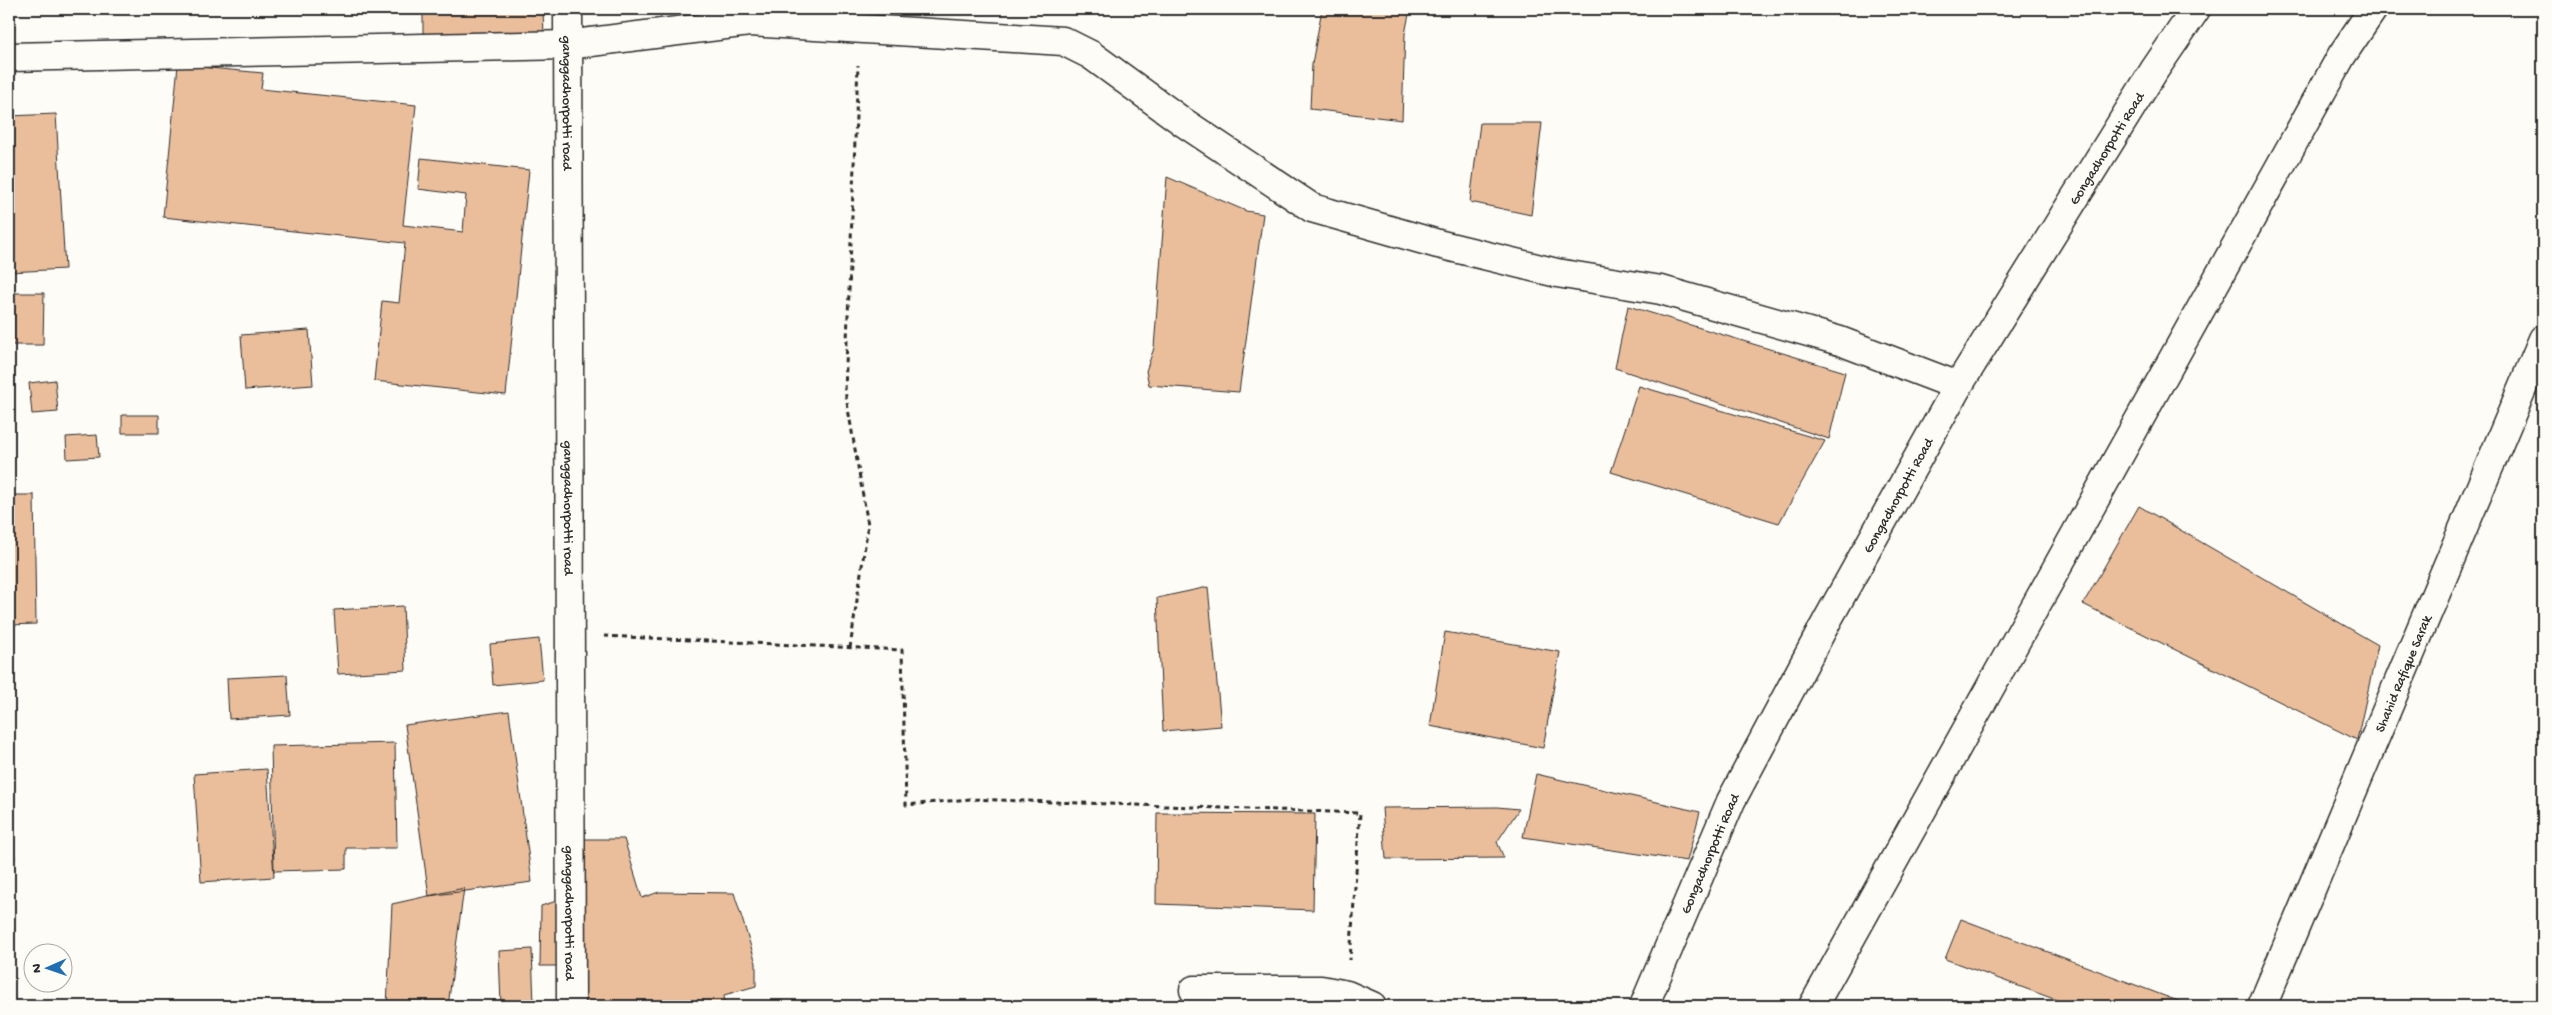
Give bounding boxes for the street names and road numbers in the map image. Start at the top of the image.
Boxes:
street label: ganggadhorpotti road [557,36,574,172]
street label: Gongadhorpotti Road [2067,88,2150,209]
street label: Gongadhorpotti Road [1861,434,1939,557]
street label: ganggadhorpotti road [558,441,576,577]
street label: Shahid Rafique Sarak [2372,612,2437,735]
street label: Gongadhorpotti Road [1678,790,1745,917]
street label: ganggadhorpotti road [560,846,577,982]

